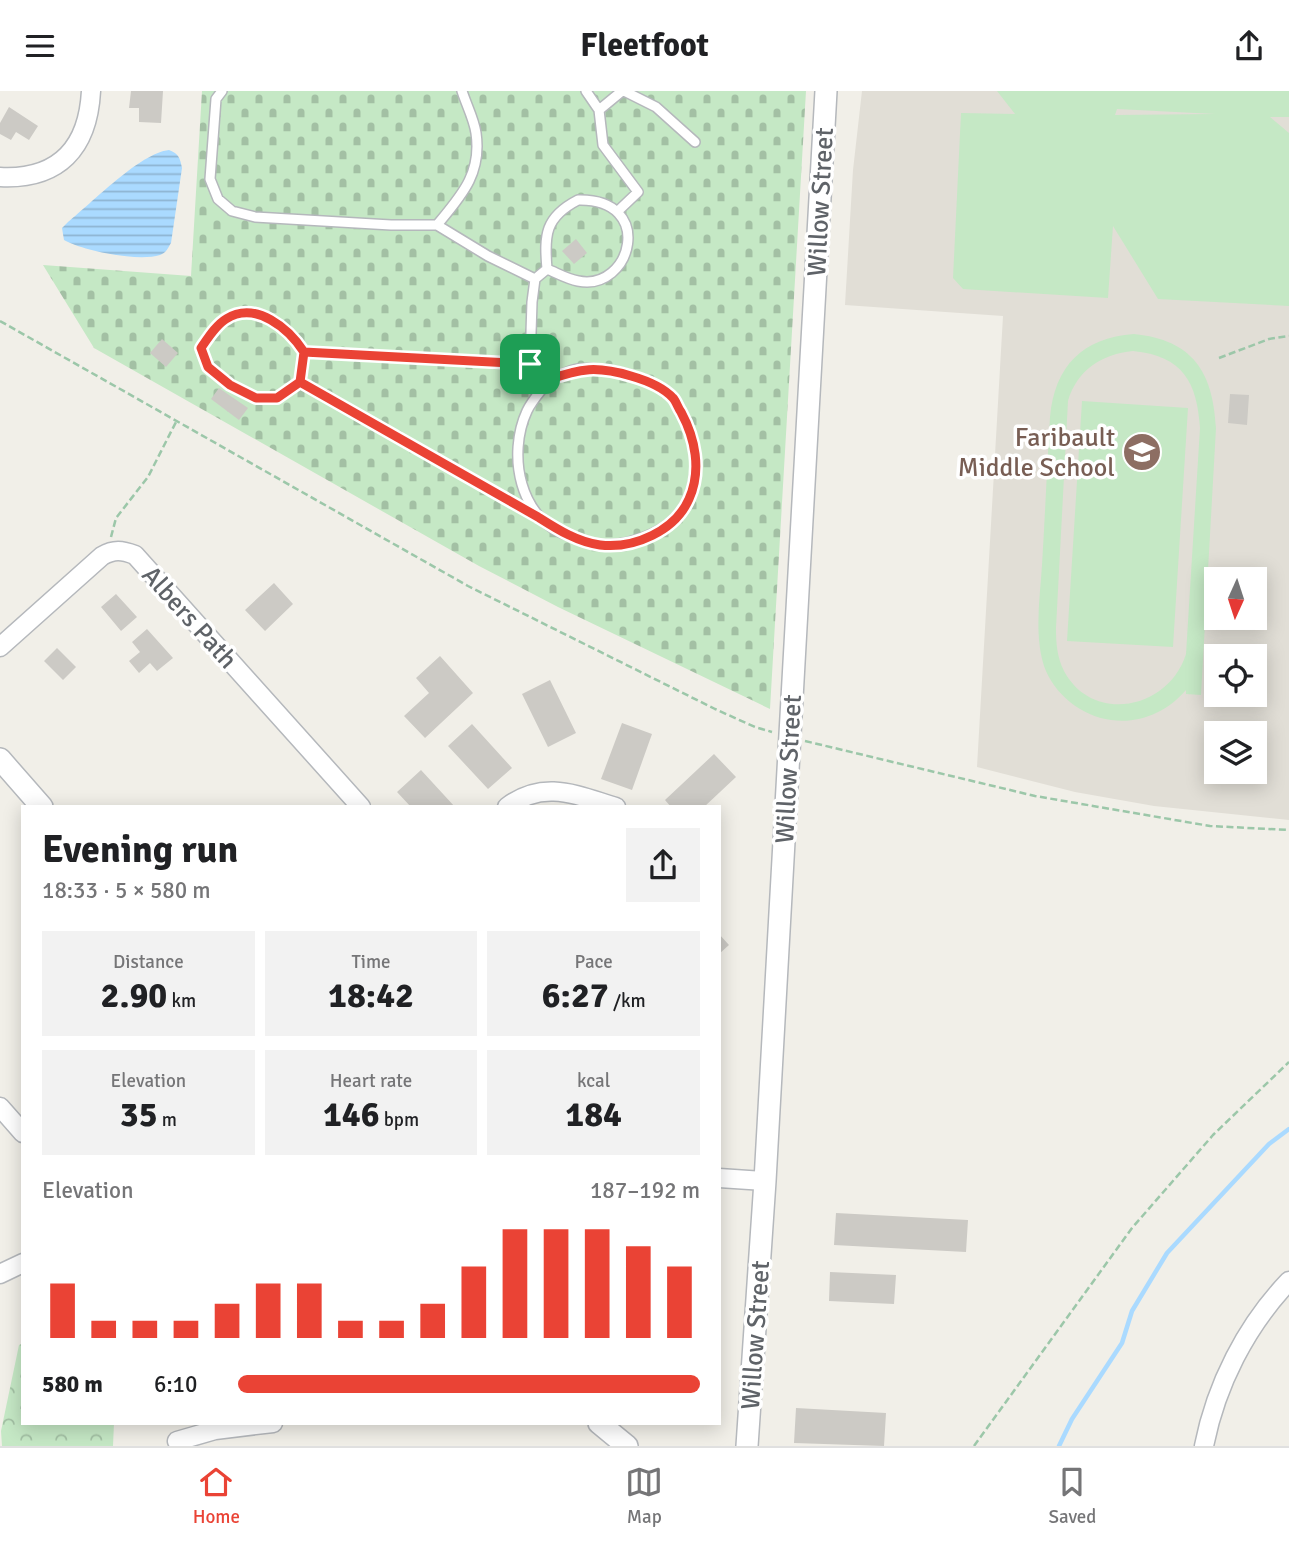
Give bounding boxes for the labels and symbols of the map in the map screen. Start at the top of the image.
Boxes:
street label: Willow Street [801,127,841,277]
pin [500,334,560,394]
place label: Faribault Middle School [958,422,1115,484]
school or university icon: Faribault Middle School [1121,431,1163,473]
street label: Albers Path [135,560,244,676]
north arrow [1204,567,1267,630]
street label: Willow Street [769,694,809,844]
street label: Willow Street [735,1259,777,1411]

